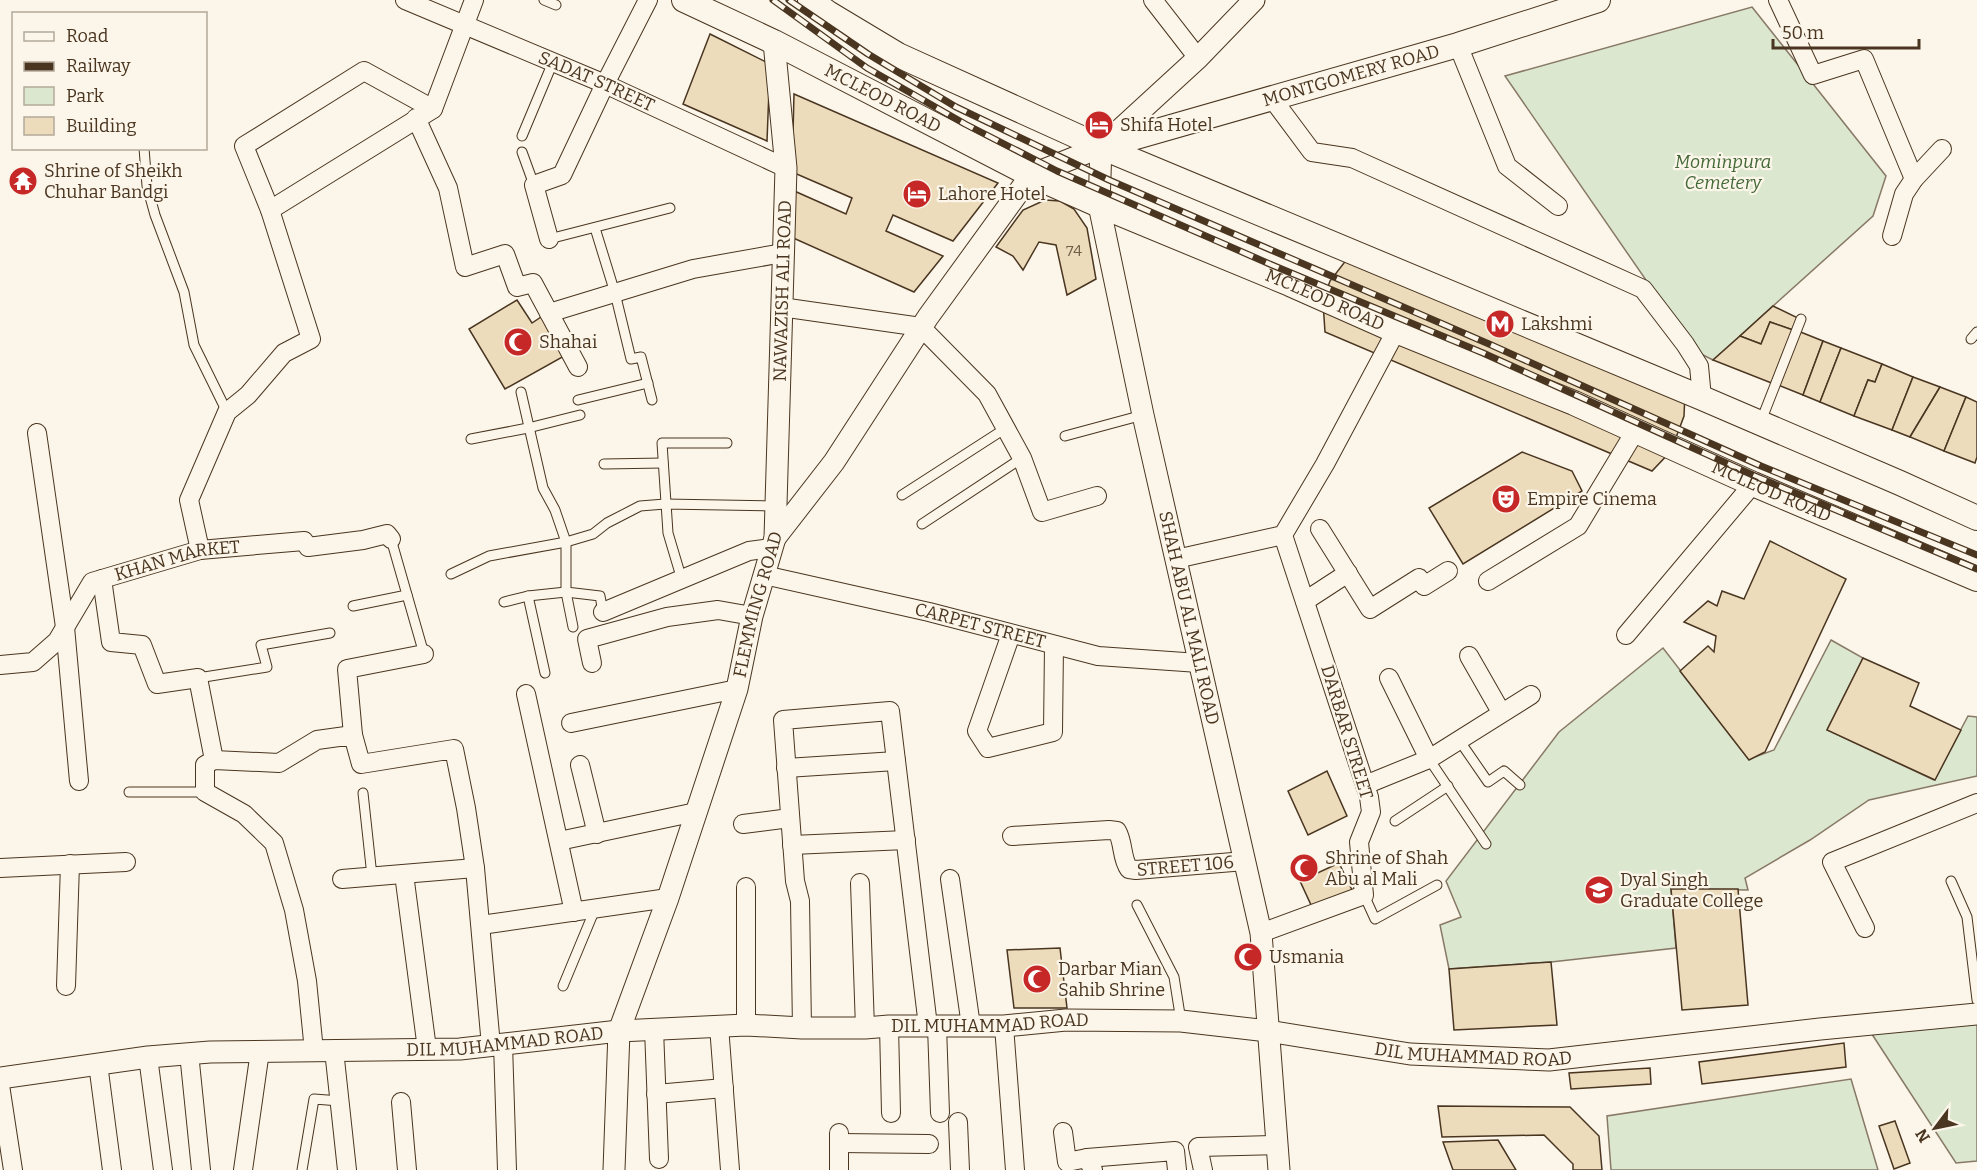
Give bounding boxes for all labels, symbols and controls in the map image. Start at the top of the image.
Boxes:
legend [12,12,207,150]
scale bar [1773,12,1918,50]
text: 50 m [1782,22,1824,44]
text: Road [66,25,109,47]
street label: MONTGOMERY ROAD [1260,40,1442,111]
street label: SADAT STREET [535,46,658,117]
text: Railway [66,55,131,77]
street label: MCLEOD ROAD [821,59,945,138]
text: Park [66,85,105,107]
hotel icon: Shifa Hotel [1083,109,1115,141]
place label: Shifa Hotel [1120,114,1213,136]
text: Building [66,115,137,137]
park label: Mominpura Cemetery [1675,151,1771,194]
place label: Shrine of Sheikh Chuhar Bandgi [44,160,182,203]
temple icon: Shrine of Sheikh Chuhar Bandgi [7,165,39,197]
hotel icon: Lahore Hotel [901,178,933,210]
place label: Lahore Hotel [938,183,1046,205]
street label: NAWAZISH ALI ROAD [769,200,796,382]
house number: 74 [1066,242,1082,260]
street label: MCLEOD ROAD [1262,264,1388,336]
metro station icon: Lakshmi [1484,308,1516,340]
place label: Lakshmi [1521,313,1593,335]
mosque icon: Shahai [502,326,534,358]
place label: Shahai [539,331,597,353]
street label: MCLEOD ROAD [1708,456,1835,527]
theatre icon: Empire Cinema [1490,483,1522,515]
place label: Empire Cinema [1527,488,1657,510]
street label: SHAH ABU AL MALI ROAD [1154,509,1224,727]
street label: FLEMMING ROAD [729,529,787,679]
street label: KHAN MARKET [112,536,241,586]
street label: CARPET STREET [913,598,1048,653]
street label: DARBAR STREET [1316,662,1378,802]
place label: Shrine of Shah Abu al Mali [1325,847,1448,890]
street label: STREET 106 [1136,851,1235,881]
mosque icon: Shrine of Shah Abu al Mali [1288,852,1320,884]
place label: Dyal Singh Graduate College [1620,869,1763,912]
school or university icon: Dyal Singh Graduate College [1583,874,1615,906]
mosque icon: Usmania [1232,941,1264,973]
place label: Usmania [1269,946,1344,968]
place label: Darbar Mian Sahib Shrine [1058,958,1165,1001]
mosque icon: Darbar Mian Sahib Shrine [1021,963,1053,995]
street label: DIL MUHAMMAD ROAD [891,1009,1089,1037]
street label: DIL MUHAMMAD ROAD [406,1022,605,1061]
street label: DIL MUHAMMAD ROAD [1373,1037,1573,1071]
north arrow [1905,1098,1965,1158]
text: N [1911,1125,1934,1146]

